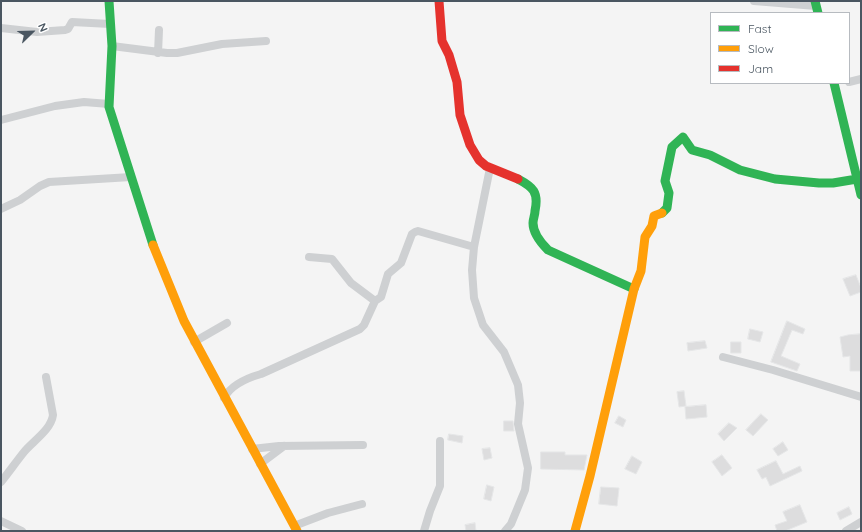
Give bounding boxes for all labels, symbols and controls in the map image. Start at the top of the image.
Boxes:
north arrow [12,12,52,52]
legend [710,12,850,84]
text: N [35,21,51,34]
text: Fast [748,21,772,36]
text: Slow [748,41,774,56]
text: Jam [748,61,773,76]

